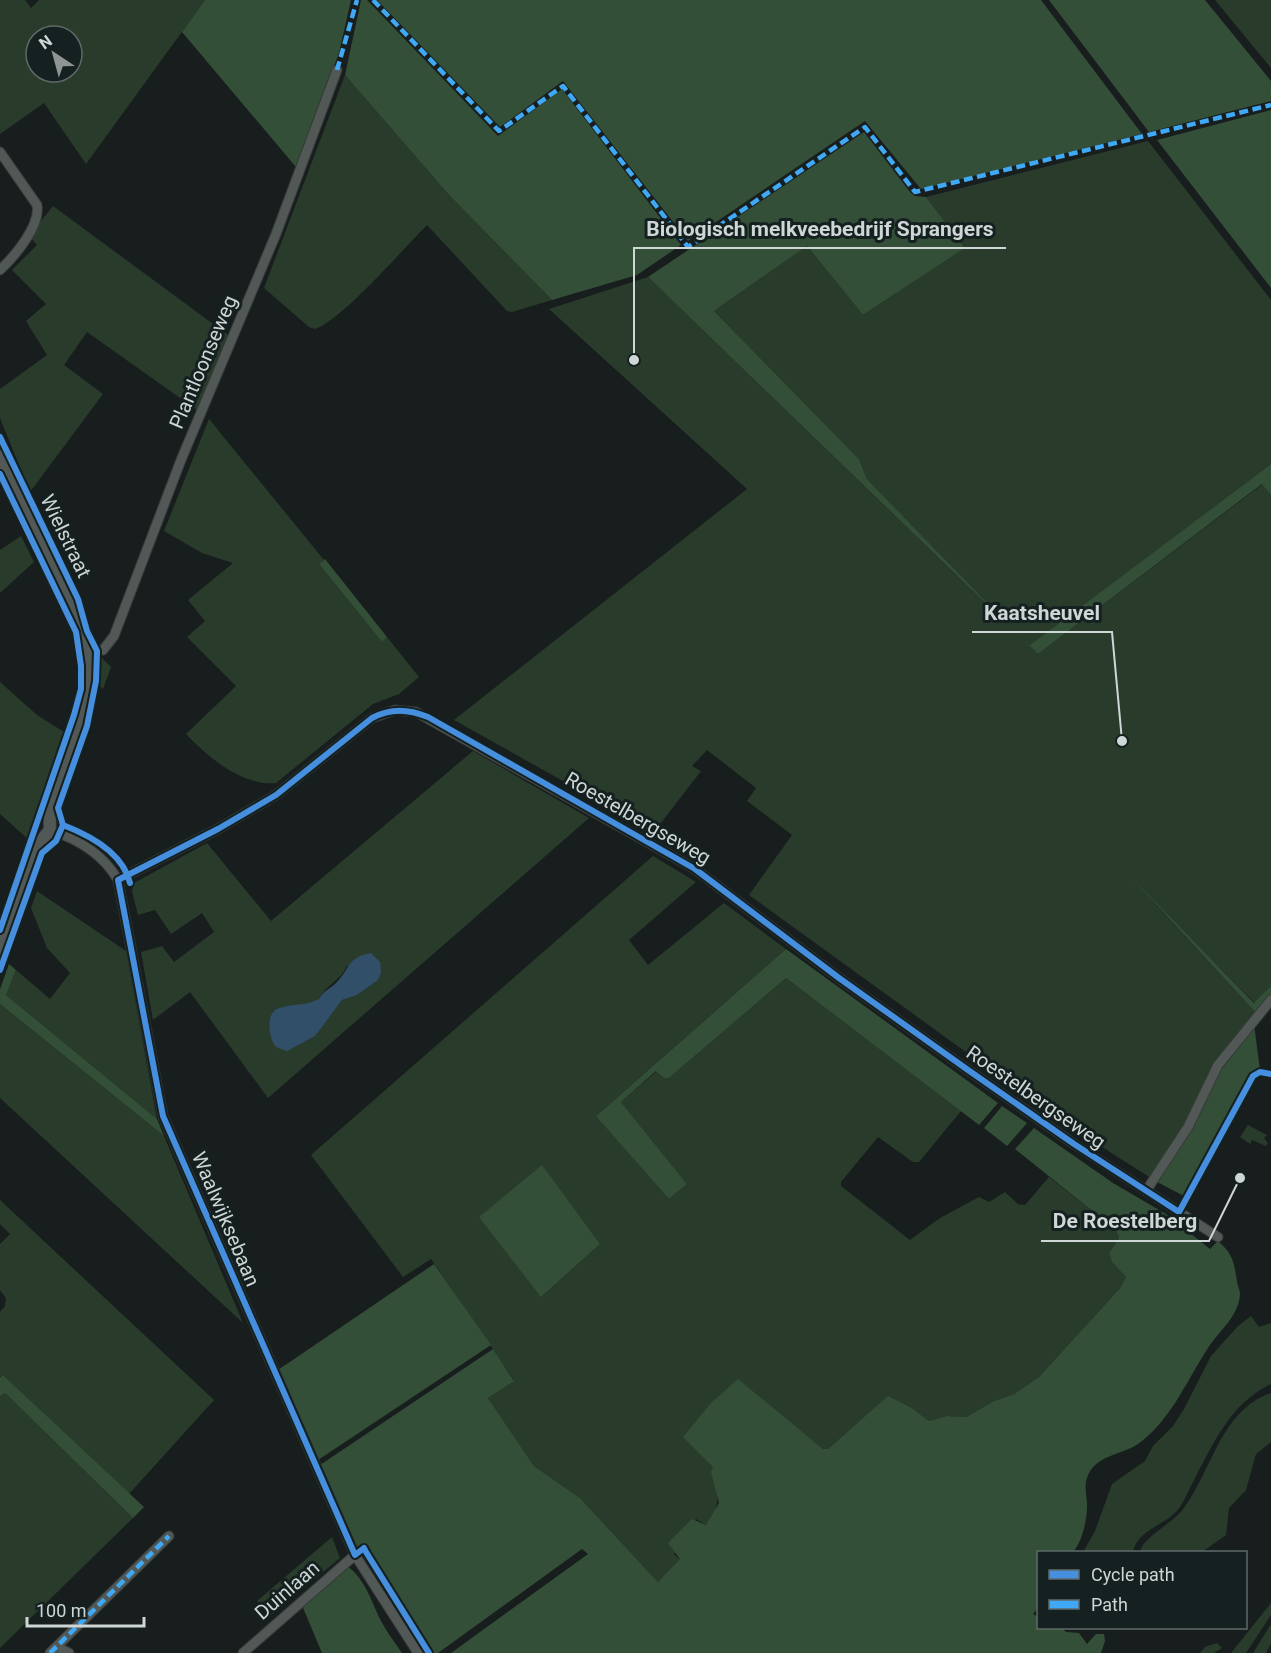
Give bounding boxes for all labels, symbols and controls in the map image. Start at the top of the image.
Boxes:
north arrow [24,24,84,84]
text: N [35,31,56,53]
callout: Biologisch melkveebedrijf Sprangers [634,209,1006,248]
text: Biologisch melkveebedrijf Sprangers [646,217,994,241]
street label: Plantloonseweg [164,292,242,432]
street label: Wielstraat [36,490,96,582]
callout: Kaatsheuvel [972,593,1112,632]
text: Kaatsheuvel [984,601,1100,625]
street label: Roestelbergseweg [561,767,715,869]
street label: Roestelbergseweg [962,1040,1110,1154]
street label: Waalwijksebaan [187,1148,265,1290]
callout: De Roestelberg [1041,1202,1209,1241]
text: De Roestelberg [1053,1209,1197,1233]
legend [1037,1551,1247,1629]
street label: Duinlaan [250,1555,324,1625]
text: Cycle path [1091,1564,1175,1585]
scale bar [27,1590,144,1628]
text: Path [1091,1594,1128,1615]
text: 100 m [36,1600,87,1621]

